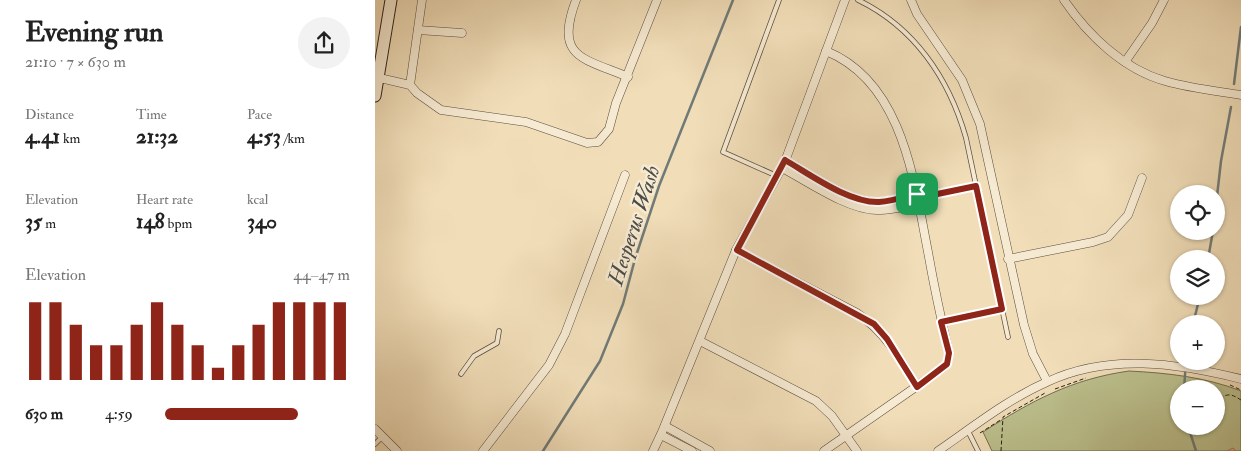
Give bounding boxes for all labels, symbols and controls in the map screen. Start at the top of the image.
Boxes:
text: Evening run [25,15,163,50]
button: share [298,17,350,69]
text: 21:10 · 7 × 630 m [25,52,126,72]
text: Distance [25,106,74,123]
text: Time [136,106,167,123]
text: Pace [247,106,272,123]
text: 4.41 [25,123,60,150]
text: 21:32 [136,123,178,150]
text: 4:53 [247,123,281,150]
text: km [60,130,80,147]
text: /km [281,130,305,147]
water label: Hesperus Wash [601,162,667,290]
pin [896,173,938,215]
icon: arrive [903,180,931,208]
map controls [1170,185,1225,435]
button: locate [1170,185,1225,240]
text: Elevation [25,191,78,208]
text: Heart rate [136,191,193,208]
text: kcal [247,191,268,208]
text: 35 [25,208,42,235]
text: 148 [136,208,165,235]
text: 340 [247,208,277,235]
text: m [42,215,56,232]
text: bpm [165,215,192,232]
button: layers [1170,250,1225,305]
text: Elevation [25,265,86,285]
text: 44–47 m [293,265,350,285]
button: + [1170,315,1225,370]
button: − [1170,380,1225,435]
text: 630 m [25,404,63,424]
text: 4:59 [105,404,133,424]

